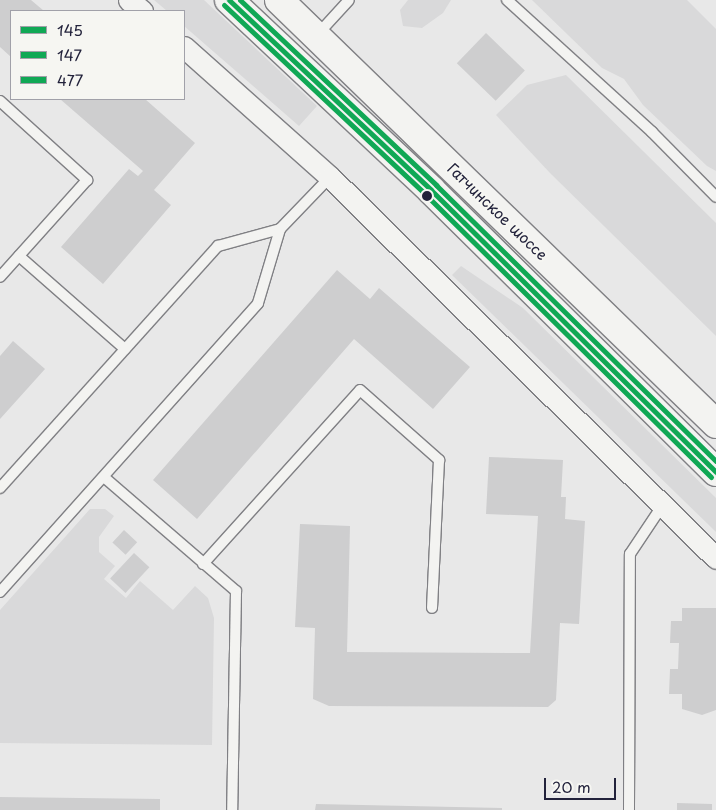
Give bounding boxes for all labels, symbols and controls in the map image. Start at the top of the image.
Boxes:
legend [10,10,185,100]
text: 145 [57,18,83,41]
text: 147 [57,43,82,66]
text: 477 [57,68,83,91]
street label: Гатчинское шоссе [444,159,552,263]
unlabelled marker [422,191,432,201]
scale bar [546,768,618,800]
text: 20 m [552,775,591,798]

